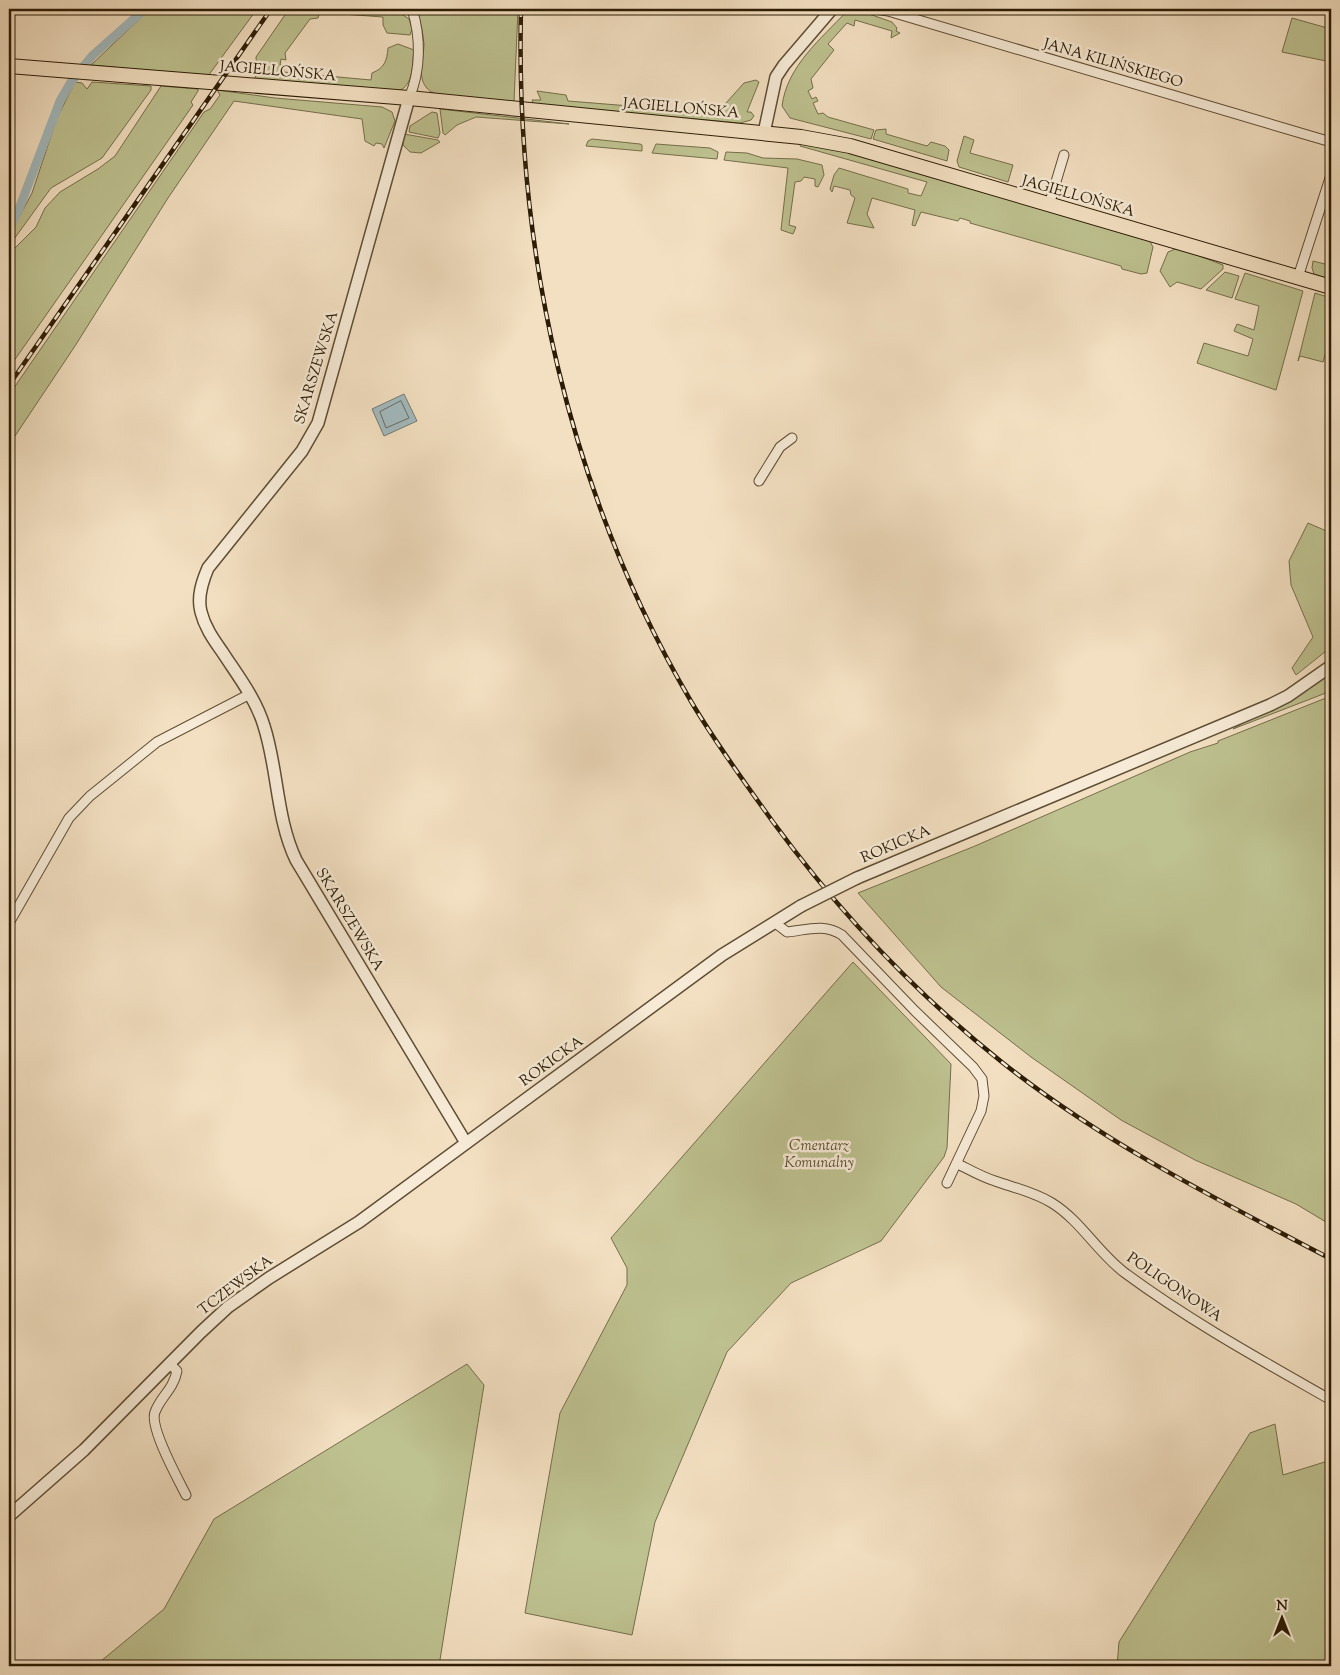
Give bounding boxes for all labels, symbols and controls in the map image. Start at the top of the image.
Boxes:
street label: JANA KILIŃSKIEGO [1040,32,1186,94]
street label: JAGIELLOŃSKA [218,54,337,88]
street label: JAGIELLOŃSKA [621,91,740,125]
street label: JAGIELLOŃSKA [1018,169,1138,223]
street label: SKARSZEWSKA [290,309,344,427]
street label: ROKICKA [858,821,934,869]
street label: SKARSZEWSKA [310,864,388,976]
street label: ROKICKA [516,1032,588,1092]
park label: Cmentarz Komunalny [784,1136,854,1174]
street label: POLIGONOWA [1122,1248,1226,1328]
street label: TCZEWSKA [194,1251,278,1321]
north arrow [1258,1592,1308,1642]
text: N [1276,1597,1288,1617]

